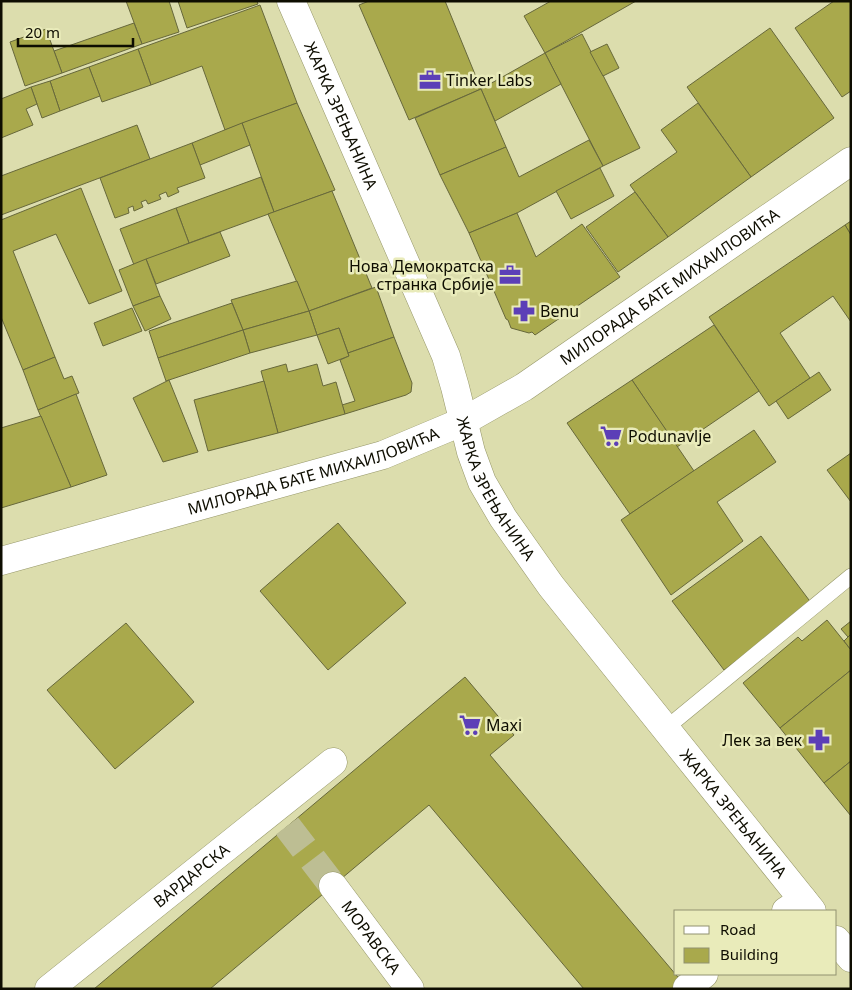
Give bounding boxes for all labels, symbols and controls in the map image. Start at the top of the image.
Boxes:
scale bar [18,15,132,47]
text: 20 m [25,22,60,42]
street label: ЖАРКА ЗРЕЊАНИНА [299,38,383,194]
office icon: Tinker Labs [417,67,443,93]
place label: Tinker Labs [446,69,532,91]
street label: МИЛОРАДА БАТЕ МИХАИЛОВИЋА [555,203,784,370]
place label: Нова Демократска странка Србије [349,255,494,295]
office icon: Нова Демократска странка Србије [497,262,523,288]
pharmacy icon: Benu [511,298,537,324]
place label: Benu [540,300,579,322]
street label: ЖАРКА ЗРЕЊАНИНА [452,414,541,565]
street label: МИЛОРАДА БАТЕ МИХАИЛОВИЋА [185,422,443,520]
supermarket icon: Podunavlje [598,423,624,449]
place label: Podunavlje [628,425,711,447]
supermarket icon: Maxi [457,712,483,738]
place label: Maxi [486,714,522,736]
pharmacy icon: Лек за век [806,727,832,753]
place label: Лек за век [722,729,803,751]
street label: ЖАРКА ЗРЕЊАНИНА [675,744,793,883]
street label: ВАРДАРСКА [149,838,234,912]
street label: МОРАВСКА [337,896,407,979]
legend [674,910,837,975]
text: Road [720,919,756,939]
text: Building [720,944,778,964]

